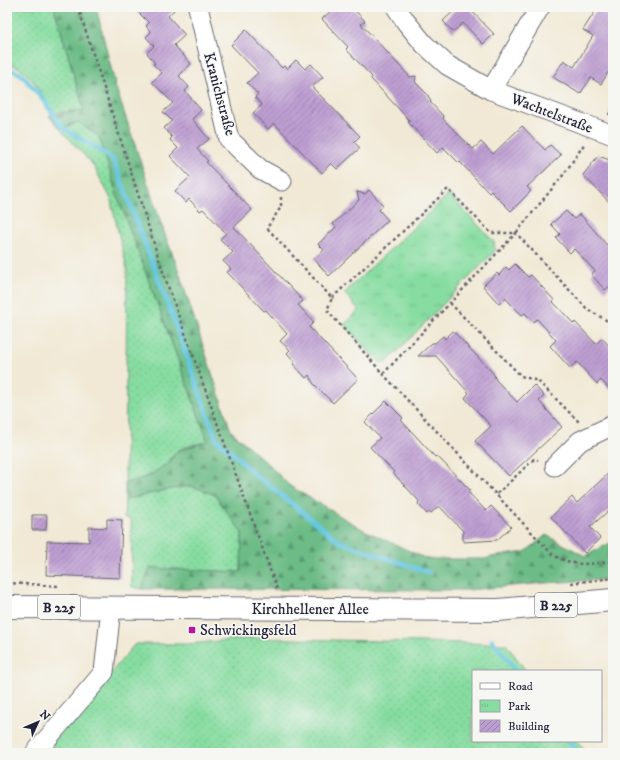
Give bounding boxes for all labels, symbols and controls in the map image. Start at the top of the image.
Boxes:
street label: Kranichstraße [199,50,240,138]
street label: Wachtelstraße [507,89,595,138]
road number: B 225 [535,593,577,617]
road number: B 225 [38,595,80,619]
street label: Kirchhellener Allee [251,600,369,619]
place label: Schwickingsfeld [200,621,297,640]
marker: Schwickingsfeld [187,625,197,635]
legend [472,670,602,742]
text: Road [508,679,533,694]
text: Park [508,699,530,714]
north arrow [18,702,58,742]
text: N [36,708,53,724]
text: Building [508,719,549,734]

